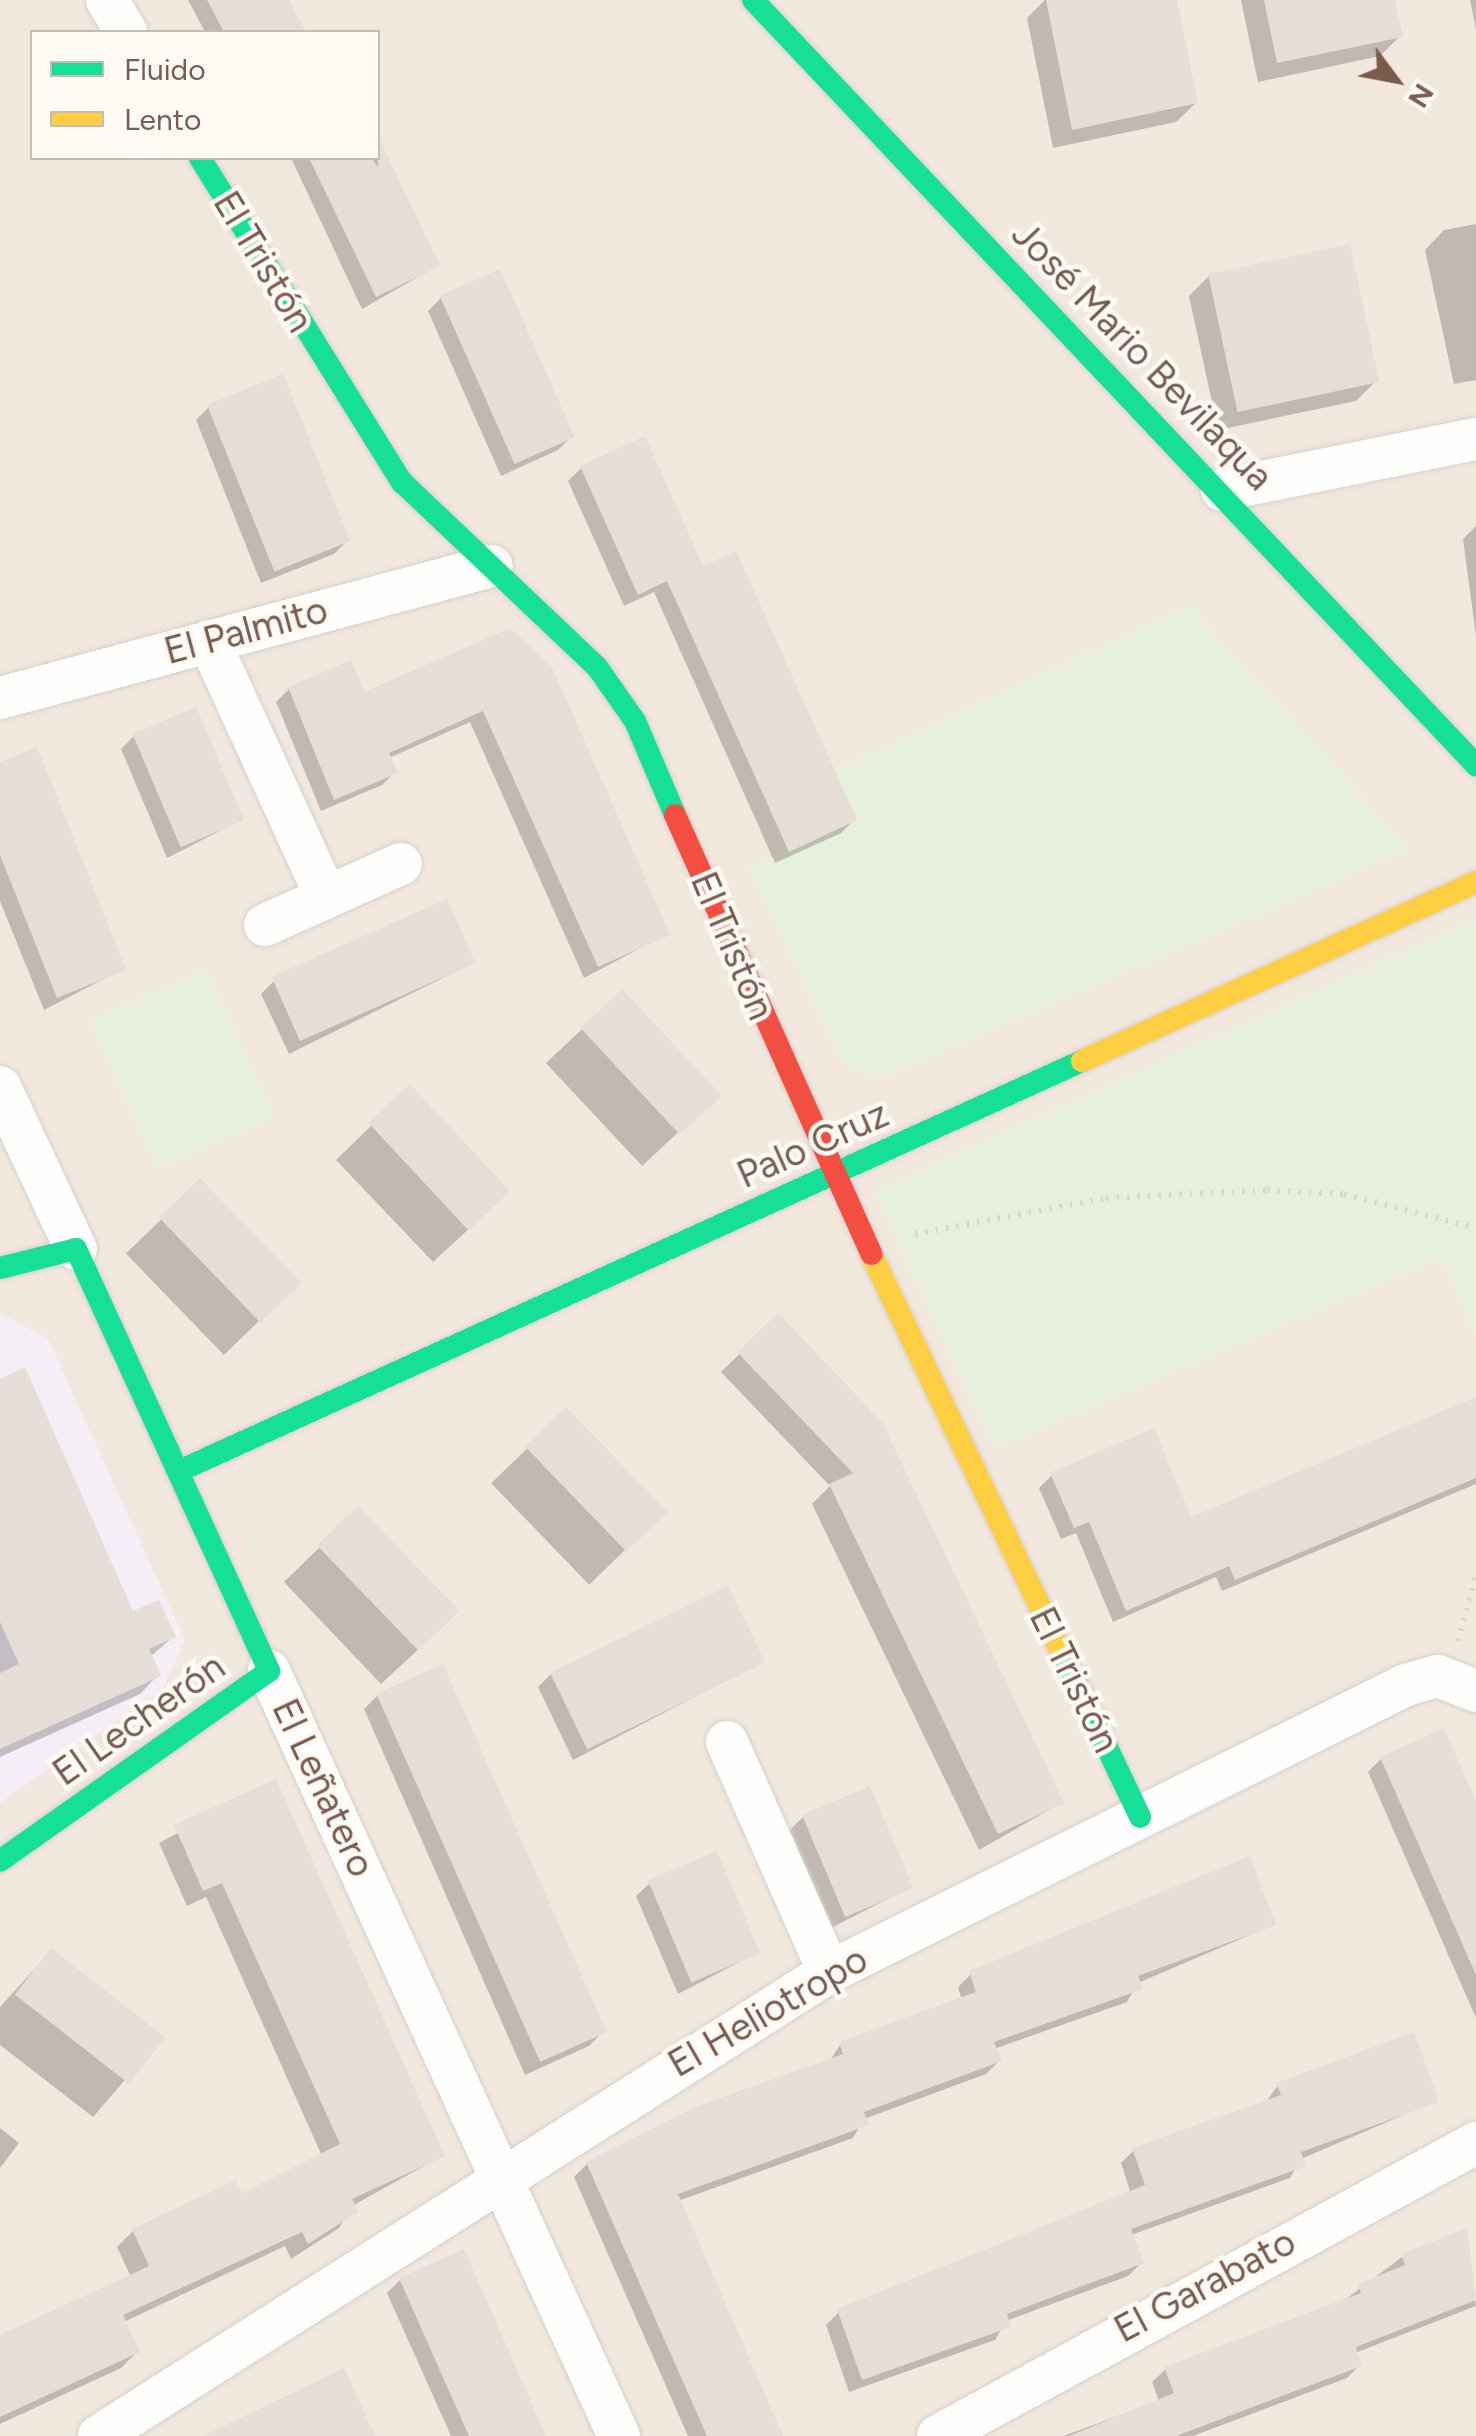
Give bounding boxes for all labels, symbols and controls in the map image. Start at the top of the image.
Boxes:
legend [30,30,380,160]
north arrow [1346,30,1446,130]
text: Fluido [124,51,206,88]
text: N [1401,78,1442,114]
text: Lento [124,101,201,138]
street label: El Tristón [203,183,323,341]
street label: José Mario Bevilaqua [1002,212,1282,500]
street label: El Palmito [159,587,333,675]
street label: El Tristón [680,865,784,1027]
street label: Palo Cruz [730,1091,896,1199]
street label: El Tristón [1019,1600,1129,1760]
street label: El Lecherón [44,1644,234,1796]
street label: El Leñatero [262,1692,384,1884]
street label: El Heliotropo [660,1937,876,2087]
street label: El Garabato [1107,2219,1303,2353]

